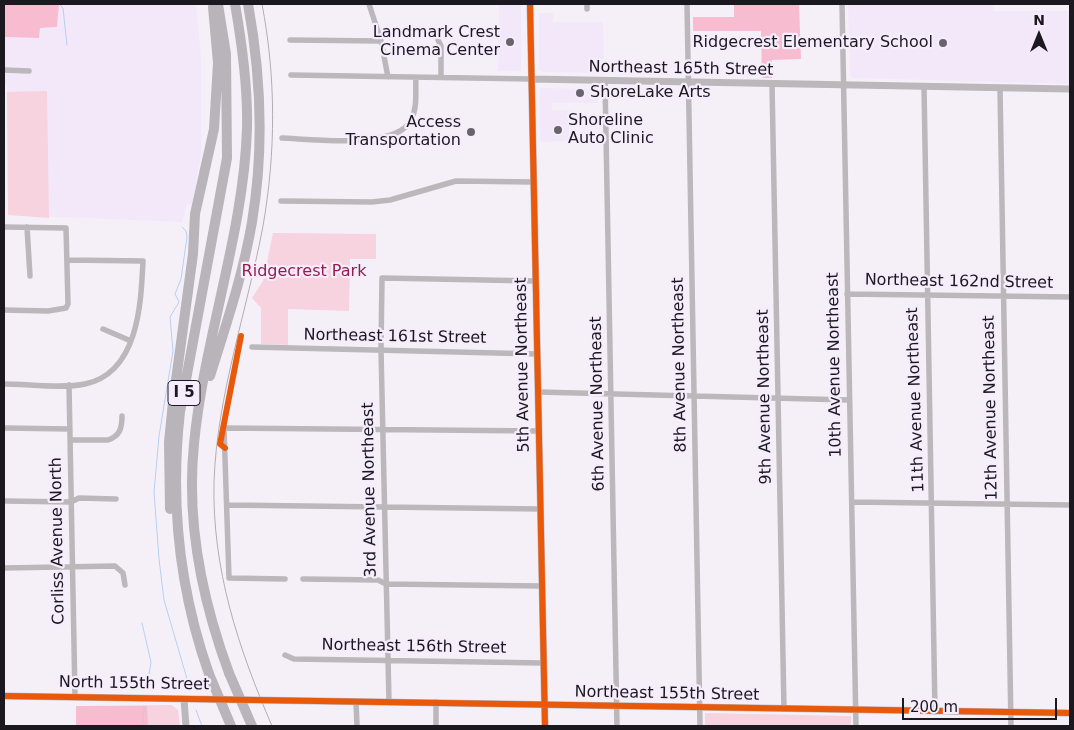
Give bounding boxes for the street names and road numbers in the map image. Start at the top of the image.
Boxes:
street label: Northeast 165th Street [588,58,774,80]
street label: Northeast 162nd Street [865,271,1053,293]
street label: 10th Avenue Northeast [824,272,846,458]
street label: 5th Avenue Northeast [512,277,534,453]
street label: 8th Avenue Northeast [669,277,691,453]
street label: 11th Avenue Northeast [903,307,929,493]
street label: 9th Avenue Northeast [754,309,776,485]
street label: 12th Avenue Northeast [980,315,1002,501]
street label: 6th Avenue Northeast [587,316,609,492]
street label: Northeast 161st Street [303,326,487,348]
road number: I 5 [168,380,200,406]
street label: 3rd Avenue Northeast [359,402,381,578]
street label: Corliss Avenue North [47,457,69,625]
street label: Northeast 156th Street [321,636,507,658]
street label: North 155th Street [59,673,209,695]
street label: Northeast 155th Street [574,683,760,705]

